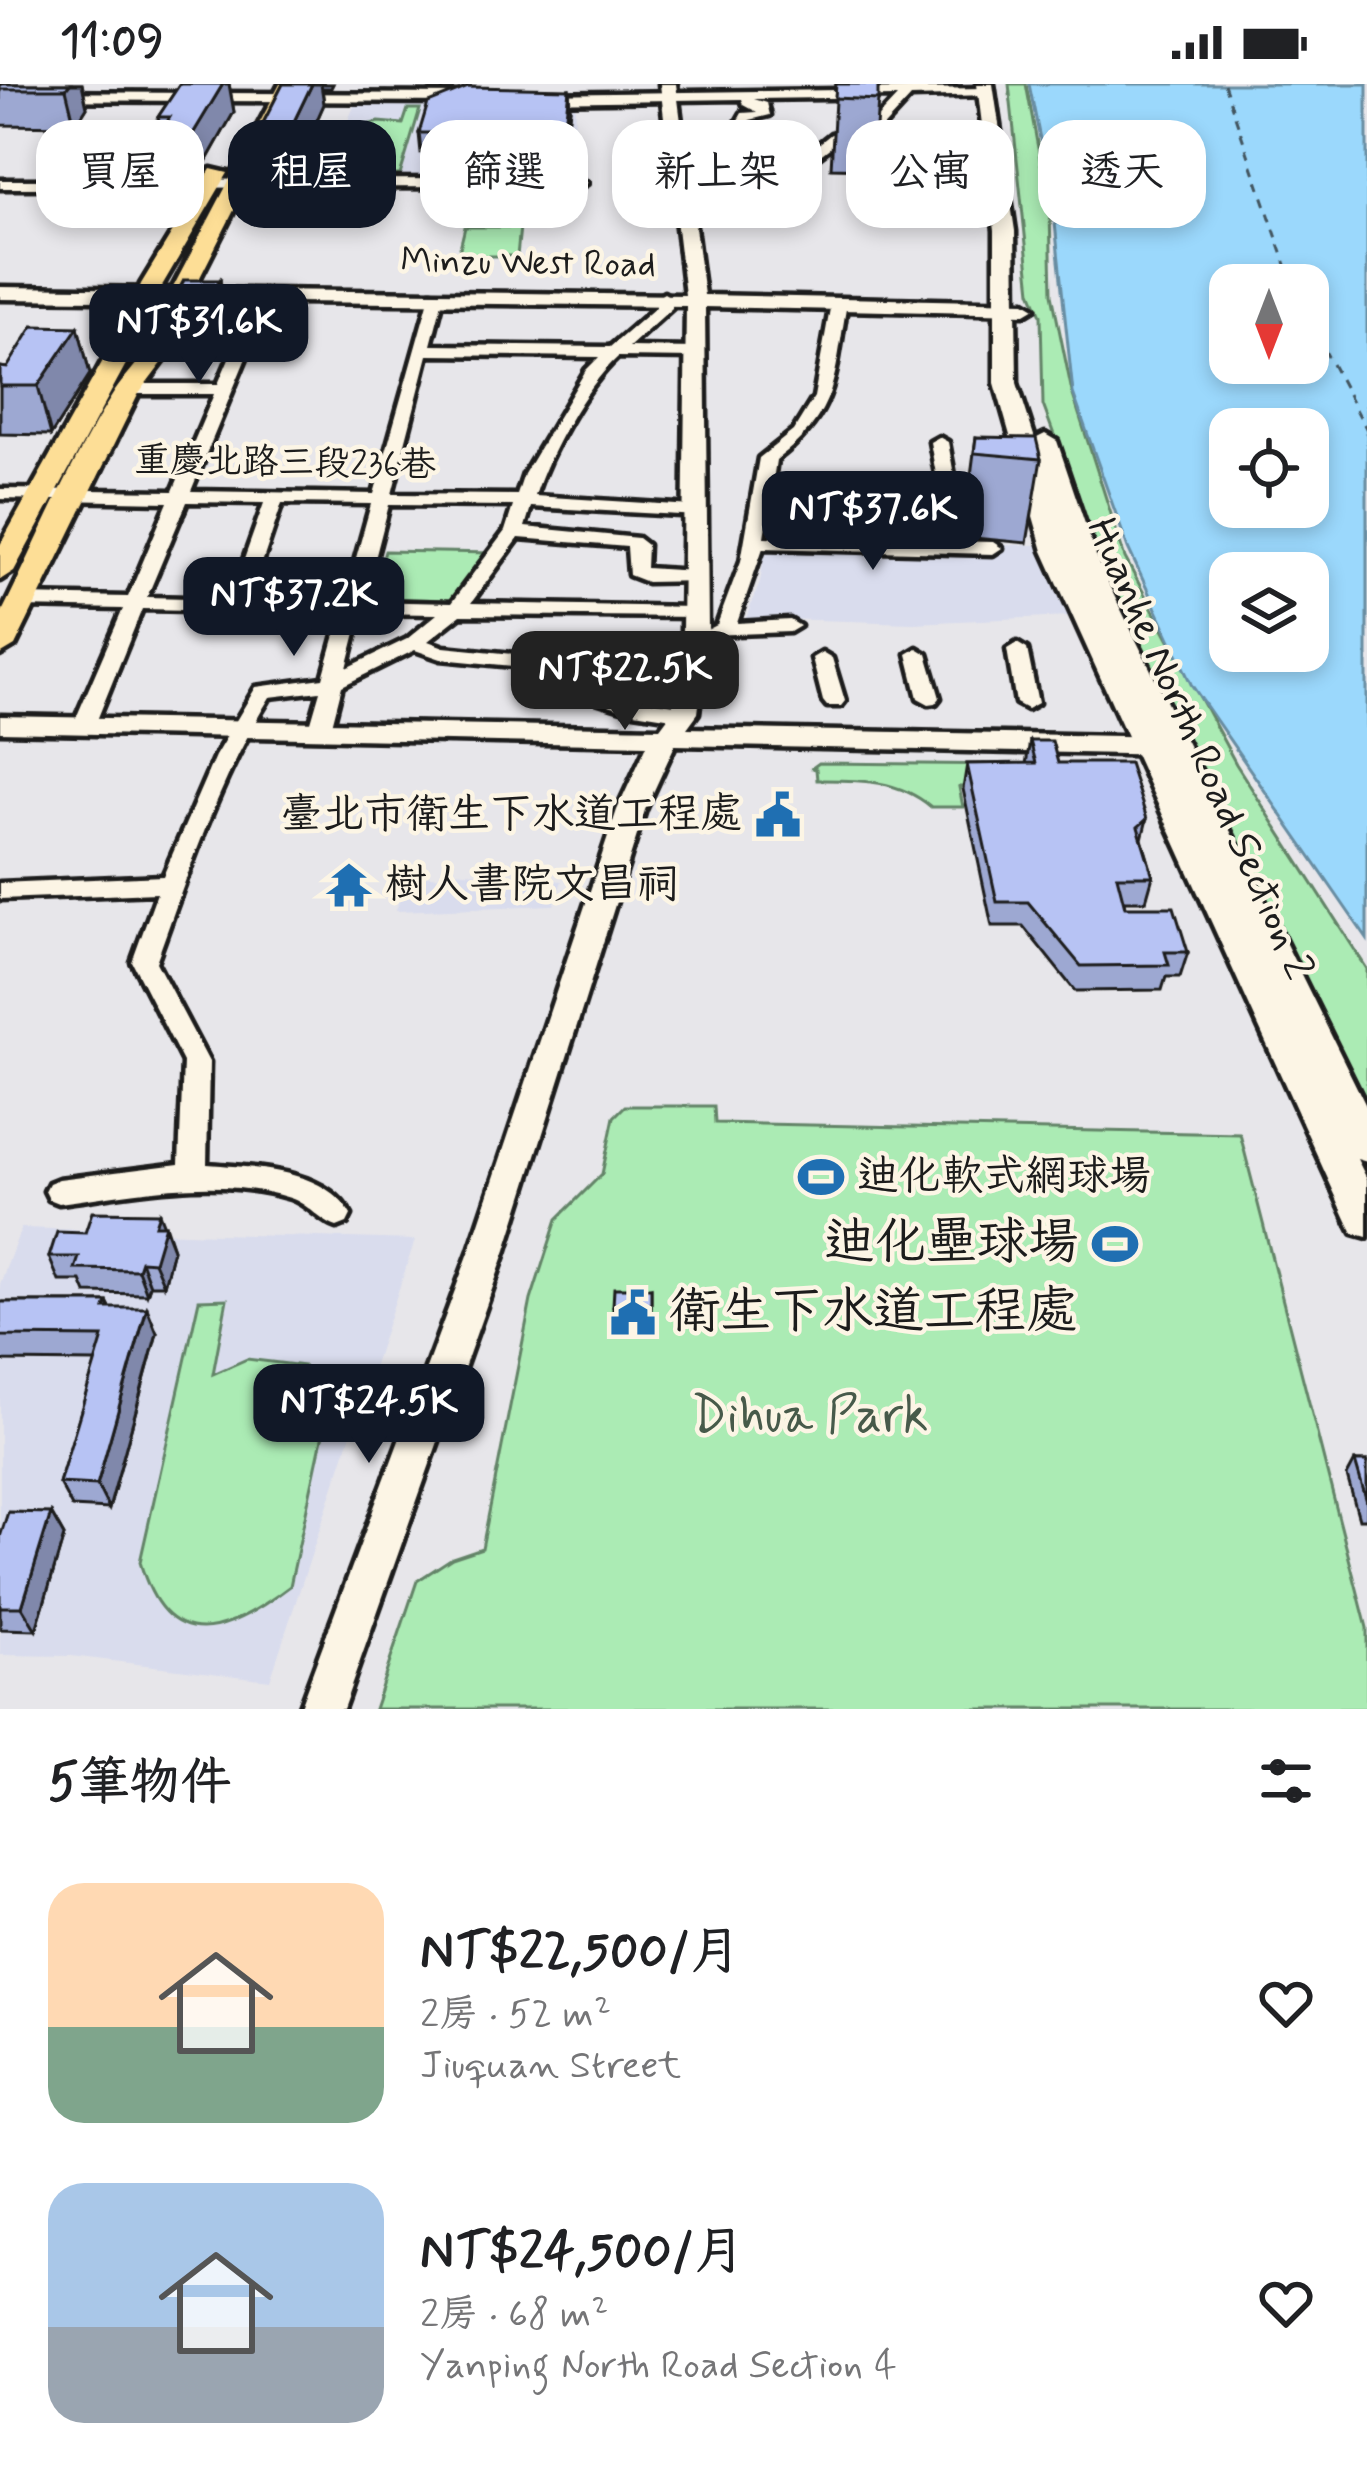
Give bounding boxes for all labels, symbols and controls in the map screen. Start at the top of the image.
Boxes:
text: 11:09 [60,13,163,72]
chip: 買屋 [36,120,204,228]
chip: 租屋 [228,120,396,228]
chip: 篩選 [420,120,588,228]
chip: 新上架 [612,120,822,228]
chip: 公寓 [846,120,1014,228]
chip: 透天 [1038,120,1206,228]
street label: Minzu West Road [400,238,656,290]
north arrow [1209,264,1329,384]
map controls [1209,264,1329,672]
pin: NT$31.6K [75,284,323,386]
text: NT$31.6K [116,297,282,348]
button: locate [1209,408,1329,528]
street label: 重慶北路三段236巷 [134,438,436,490]
pin: NT$37.6K [749,471,997,573]
text: NT$37.6K [789,484,957,535]
street label: Huanhe North Road Section 2 [1072,510,1326,988]
button: layers [1209,552,1329,672]
pin: NT$37.2K [170,557,418,659]
text: NT$37.2K [210,570,378,621]
pin: NT$22.5K [501,631,749,733]
text: NT$22.5K [538,644,712,695]
place label: 臺北市衛生下水道工程處 [280,788,742,843]
public building icon: 臺北市衛生下水道工程處 [753,790,803,840]
place label: 樹人書院文昌祠 [385,858,679,913]
temple icon: 樹人書院文昌祠 [324,860,374,910]
place label: 迪化軟式網球場 [857,1150,1151,1205]
sports icon: 迪化軟式網球場 [796,1152,846,1202]
place label: 迪化壘球場 [824,1211,1079,1277]
sports icon: 迪化壘球場 [1090,1219,1140,1269]
place label: 衛生下水道工程處 [669,1280,1077,1346]
public building icon: 衛生下水道工程處 [608,1288,658,1338]
pin: NT$24.5K [245,1364,493,1466]
text: NT$24.5K [280,1377,458,1428]
park label: Dihua Park [692,1384,928,1450]
icon: filters [1253,1748,1319,1814]
text: 5筆物件 [48,1751,232,1817]
text: NT$22,500/月 [420,1920,741,1986]
icon: home [144,1931,288,2075]
icon: heart [1253,1970,1319,2036]
text: 2房 · 52 m² [420,1990,611,2041]
text: Jiuquan Street [420,2041,681,2092]
text: NT$24,500/月 [420,2220,745,2286]
icon: home [144,2231,288,2375]
icon: heart [1253,2270,1319,2336]
text: 2房 · 68 m² [420,2290,608,2341]
text: Yanping North Road Section 4 [420,2341,897,2392]

